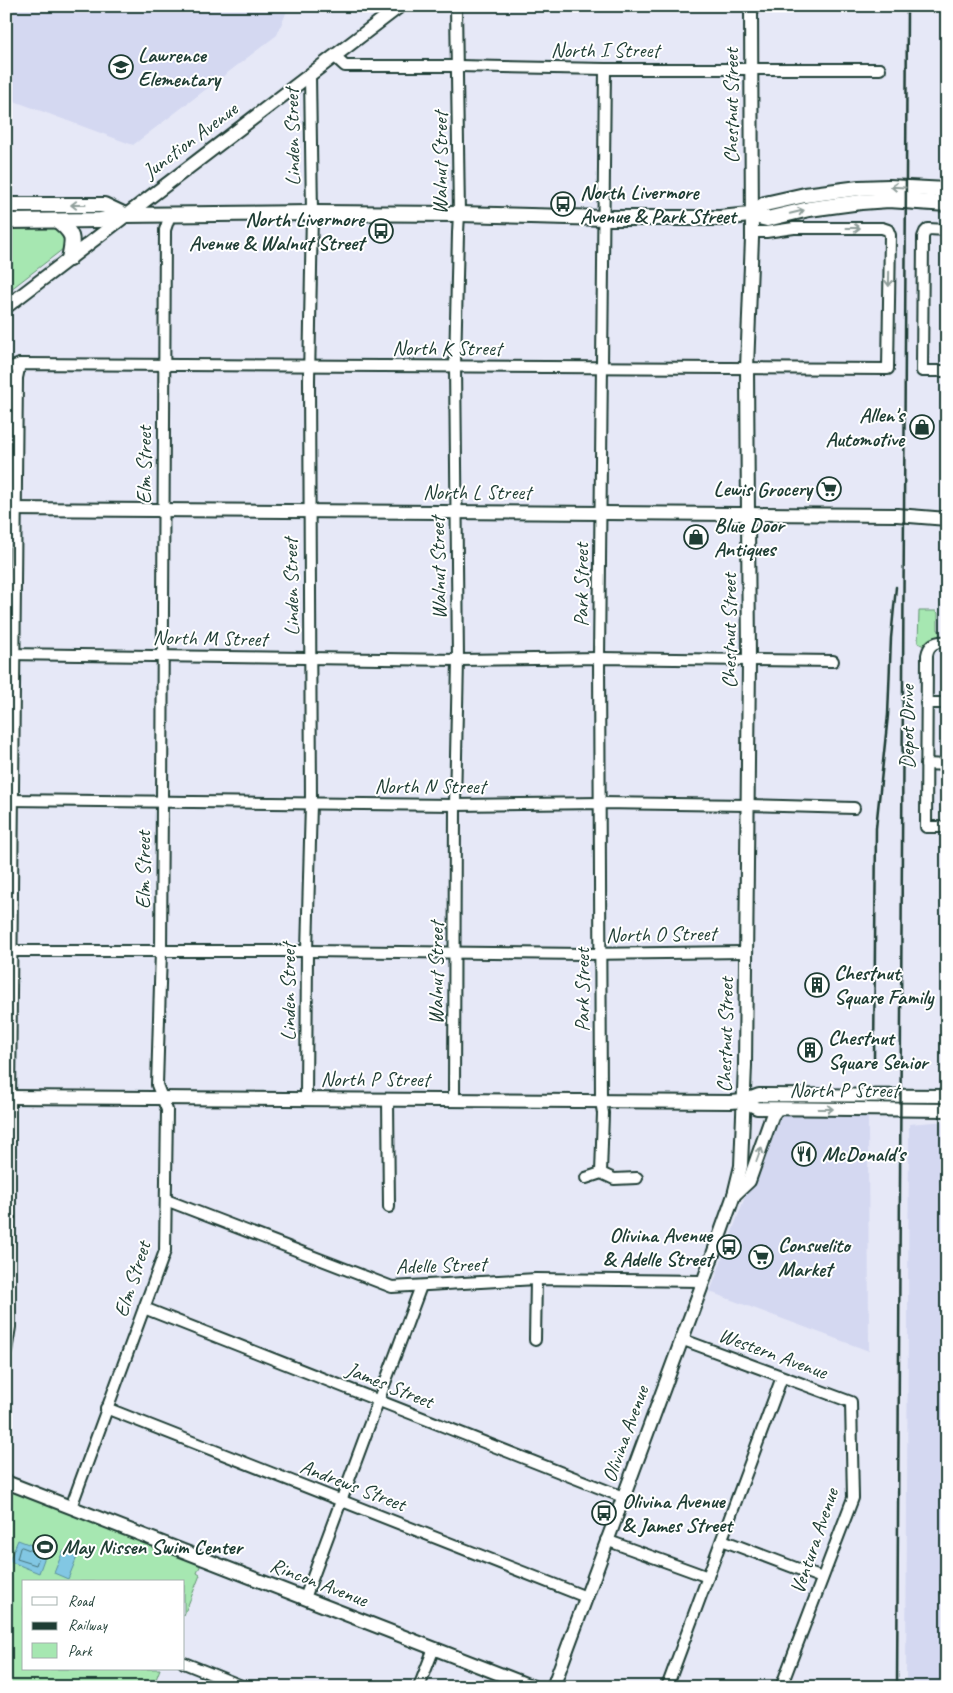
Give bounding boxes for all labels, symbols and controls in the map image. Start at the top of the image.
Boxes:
street label: North I Street [551,37,662,63]
place label: Lawrence Elementary [138,42,223,92]
street label: Chestnut Street [718,46,744,164]
school or university icon: Lawrence Elementary [108,54,134,80]
street label: Linden Street [278,85,306,186]
street label: Junction Avenue [137,95,243,185]
street label: Walnut Street [427,109,453,214]
place label: North Livermore Avenue & Park Street [580,179,739,229]
one-way arrow [890,183,906,192]
bus stop icon: North Livermore Avenue & Park Street [550,191,576,217]
one-way arrow [71,200,87,210]
place label: North Livermore Avenue & Walnut Street [189,206,367,256]
one-way arrow [789,207,805,216]
bus stop icon: North Livermore Avenue & Walnut Street [368,218,394,244]
one-way arrow [844,223,860,233]
one-way arrow [885,270,894,286]
street label: North K Street [392,335,505,361]
place label: Allen's Automotive [825,402,907,452]
shop icon: Allen's Automotive [909,414,935,440]
street label: Elm Street [131,424,157,504]
place label: Lewis Grocery [713,476,815,502]
supermarket icon: Lewis Grocery [816,476,842,502]
street label: North L Street [423,479,534,505]
place label: Blue Door Antiques [714,512,786,562]
street label: Walnut Street [424,513,452,620]
shop icon: Blue Door Antiques [683,524,709,550]
street label: Linden Street [277,535,305,636]
street label: Park Street [568,541,594,627]
street label: Chestnut Street [716,571,742,689]
street label: North M Street [153,624,270,652]
street label: Depot Drive [894,683,920,769]
street label: North N Street [375,773,489,799]
street label: Elm Street [130,829,156,909]
street label: Walnut Street [423,919,449,1024]
street label: North O Street [606,920,719,948]
street label: Linden Street [275,940,301,1041]
street label: Park Street [569,946,595,1032]
place label: Chestnut Square Family [834,960,935,1011]
building icon: Chestnut Square Family [804,972,830,998]
street label: Chestnut Street [711,975,739,1093]
place label: Chestnut Square Senior [828,1025,930,1075]
building icon: Chestnut Square Senior [797,1037,823,1063]
street label: North P Street [320,1066,433,1092]
street label: North P Street [789,1077,902,1103]
one-way arrow [818,1104,834,1114]
restaurant icon: McDonald's [791,1141,817,1167]
place label: McDonald's [822,1141,908,1167]
one-way arrow [755,1147,764,1162]
place label: Olivina Avenue & Adelle Street [603,1222,715,1272]
place label: Consuelito Market [778,1232,852,1282]
bus stop icon: Olivina Avenue & Adelle Street [716,1234,742,1260]
street label: Elm Street [108,1236,157,1320]
supermarket icon: Consuelito Market [748,1244,774,1270]
street label: Adelle Street [395,1250,490,1280]
street label: Western Avenue [715,1321,832,1385]
street label: James Street [342,1355,439,1415]
street label: Olivina Avenue [596,1381,655,1486]
street label: Andrews Street [297,1453,411,1518]
street label: Ventura Avenue [784,1484,845,1597]
place label: Olivina Avenue & James Street [622,1488,735,1538]
bus stop icon: Olivina Avenue & James Street [591,1500,617,1526]
sports icon: May Nissen Swim Center [32,1534,58,1560]
place label: May Nissen Swim Center [62,1534,244,1560]
street label: Rincon Avenue [267,1552,372,1613]
legend [22,1580,185,1670]
text: Road [68,1592,95,1611]
text: Railway [68,1616,109,1635]
text: Park [68,1642,93,1661]

